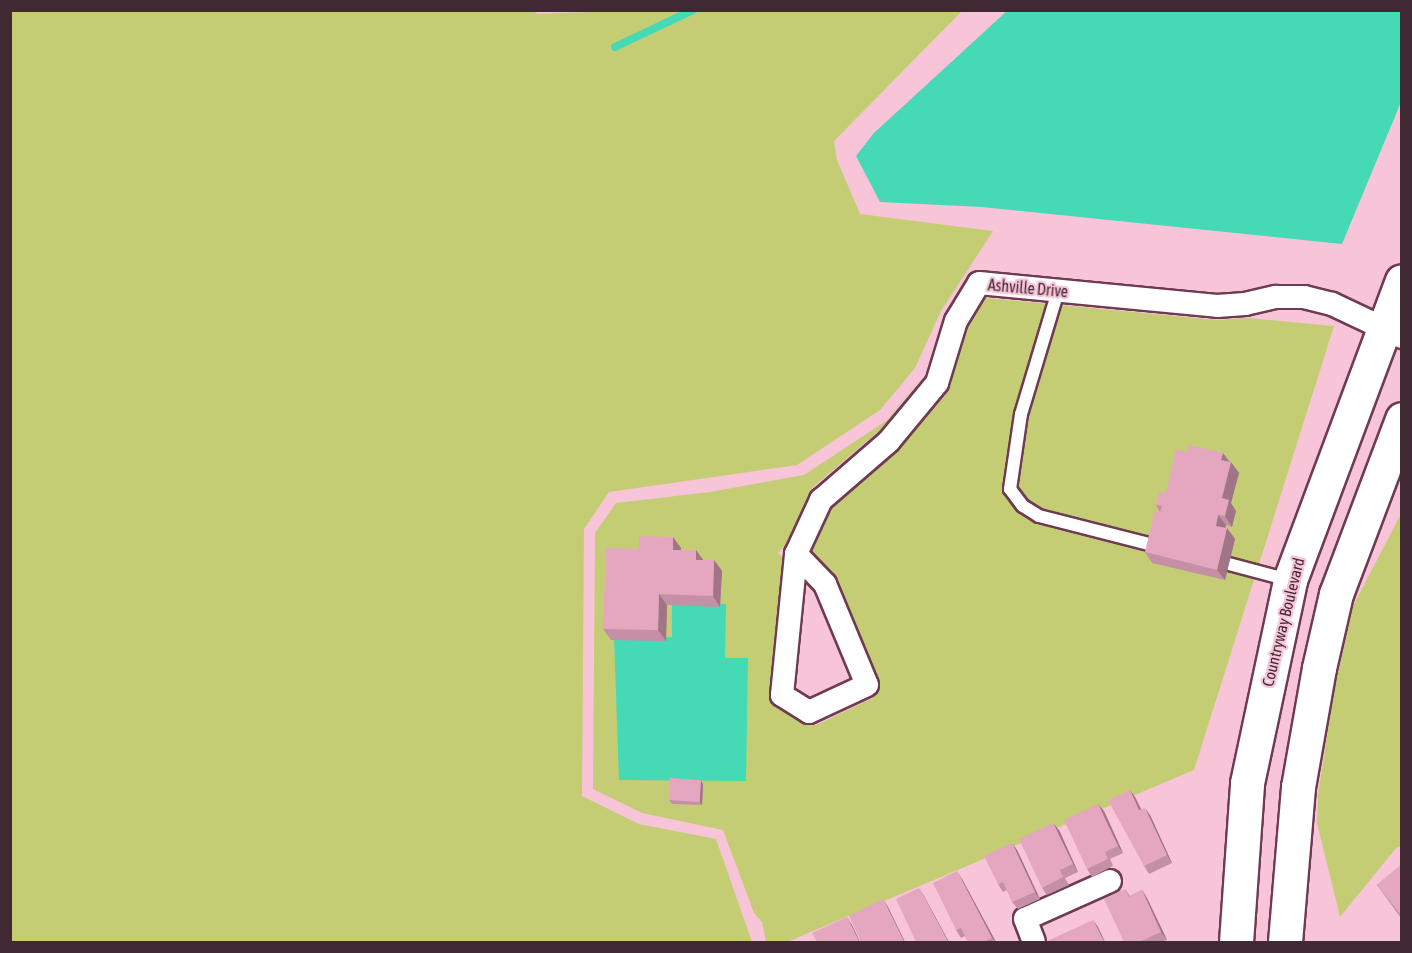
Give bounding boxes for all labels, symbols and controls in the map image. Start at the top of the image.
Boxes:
street label: Ashville Drive [987,275,1069,301]
street label: Countryway Boulevard [1258,556,1308,688]

